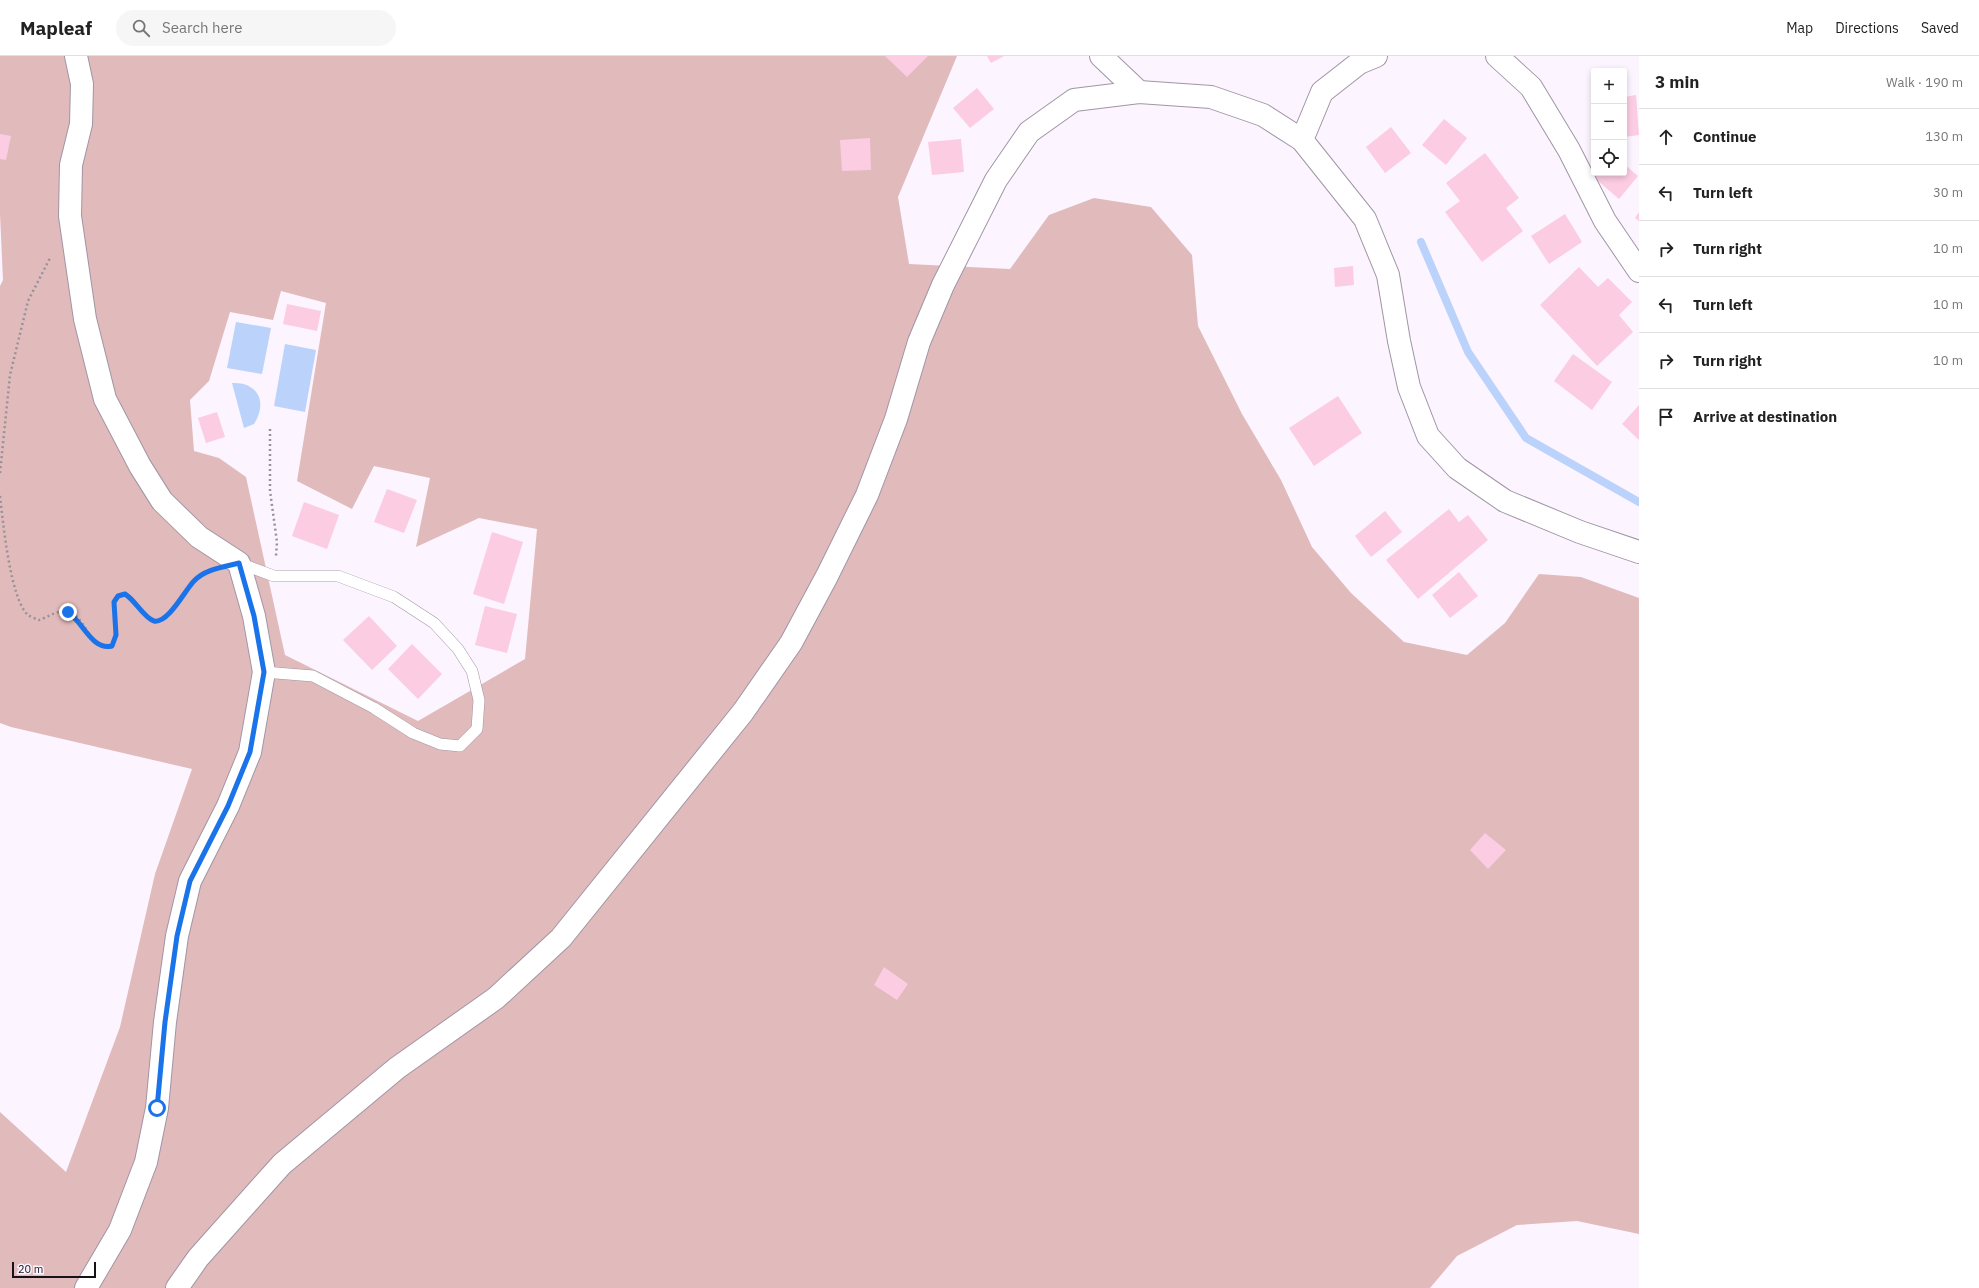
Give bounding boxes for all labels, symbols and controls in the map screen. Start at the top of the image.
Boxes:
search box [116,10,396,46]
text: Mapleaf [20,16,92,40]
icon: search [130,17,152,39]
text: Search here [162,18,242,37]
text: Map [1786,19,1813,37]
text: Directions [1835,19,1899,37]
text: Saved [1921,19,1959,37]
map controls [1591,68,1627,176]
button: + [1591,68,1627,104]
text: 3 min [1655,71,1699,93]
text: Walk · 190 m [1886,74,1963,91]
button: − [1591,104,1627,140]
icon: ahead [1655,126,1677,148]
text: Continue [1693,127,1757,146]
text: 130 m [1925,128,1963,145]
button: locate [1591,140,1627,176]
icon: left [1655,182,1677,204]
text: Turn left [1693,183,1753,202]
text: 30 m [1933,184,1963,201]
icon: right [1655,238,1677,260]
text: Turn right [1693,239,1762,258]
text: 10 m [1933,240,1963,257]
icon: left [1655,294,1677,316]
text: Turn left [1693,295,1753,314]
text: 10 m [1933,296,1963,313]
icon: right [1655,350,1677,372]
text: Turn right [1693,351,1762,370]
text: 10 m [1933,352,1963,369]
icon: arrive [1655,406,1677,428]
text: Arrive at destination [1693,407,1837,426]
route end [59,603,77,621]
route start [148,1099,166,1117]
scale bar [12,1260,96,1279]
text: 20 m [18,1262,43,1276]

